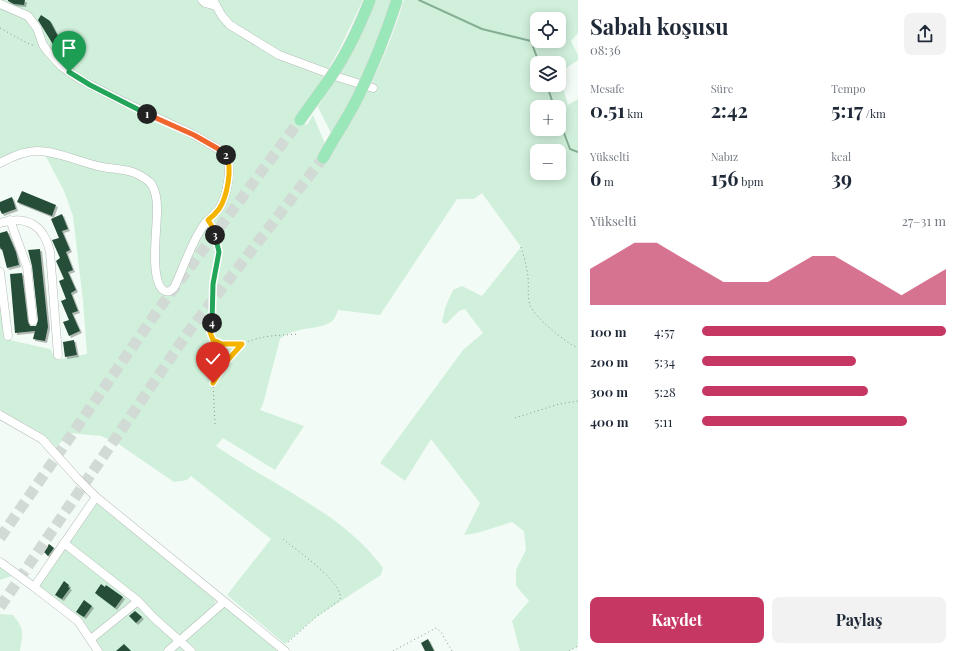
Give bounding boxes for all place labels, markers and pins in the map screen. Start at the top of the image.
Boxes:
pin [52,31,86,72]
pin: 1 [137,104,157,124]
pin: 2 [216,145,236,165]
pin: 3 [205,225,225,245]
pin: 4 [202,313,222,333]
pin [196,342,230,383]

